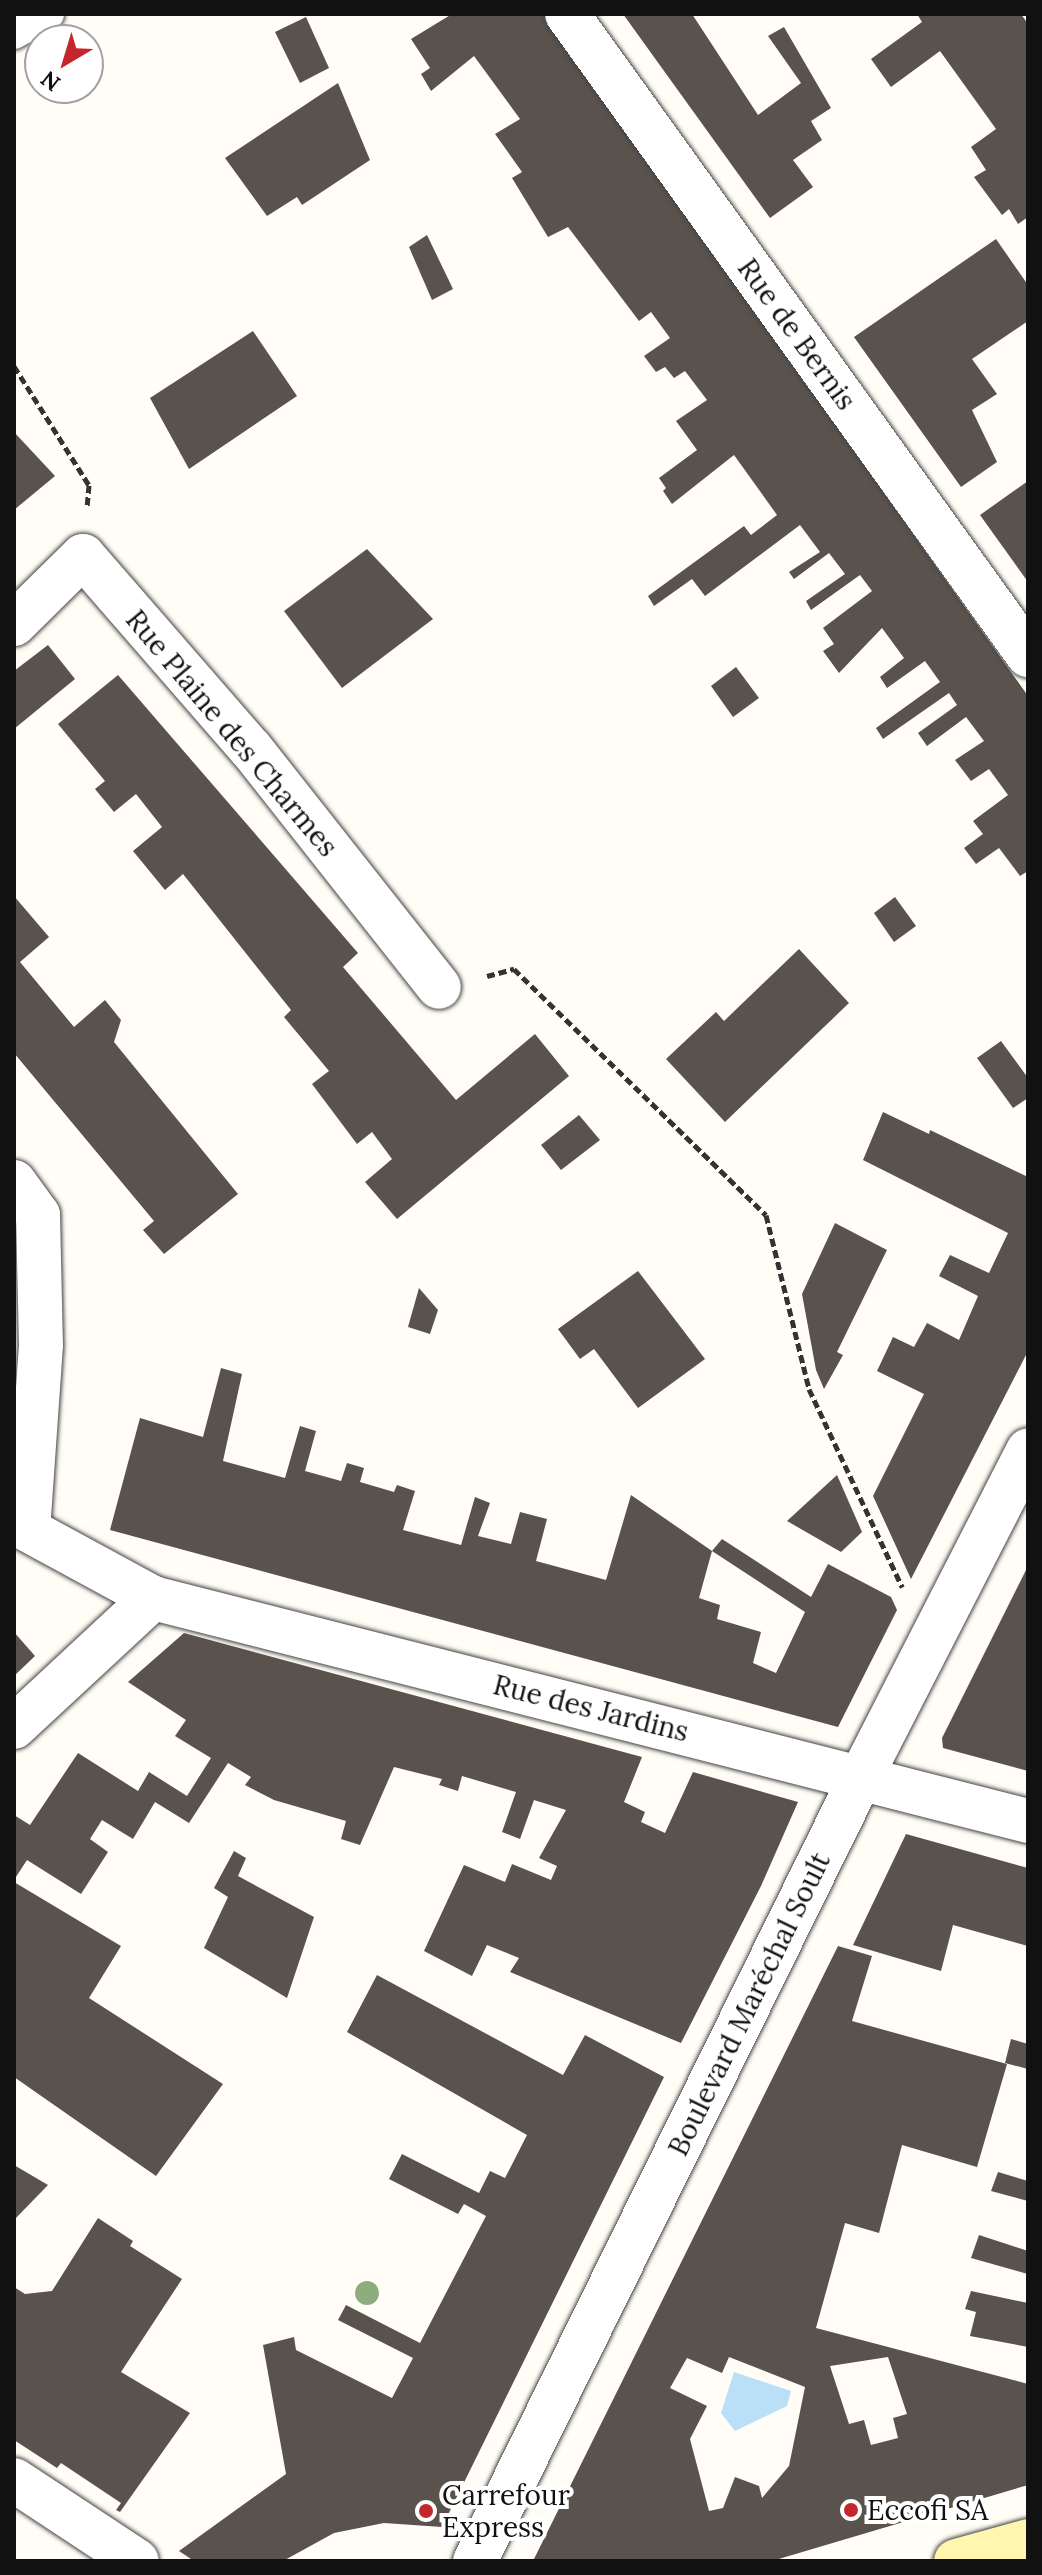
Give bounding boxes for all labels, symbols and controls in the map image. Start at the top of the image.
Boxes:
north arrow [24,24,104,104]
text: N [35,65,66,98]
street label: Rue de Bernis [731,252,863,416]
street label: Rue Plaine des Charmes [119,603,345,863]
street label: Rue des Jardins [490,1667,692,1749]
street label: Boulevard Maréchal Soult [661,1847,837,2161]
place label: Carrefour Express [442,2478,570,2544]
place label: Eccofi SA [867,2493,988,2527]
marker: Eccofi SA [842,2501,860,2519]
marker: Carrefour Express [417,2502,435,2520]

